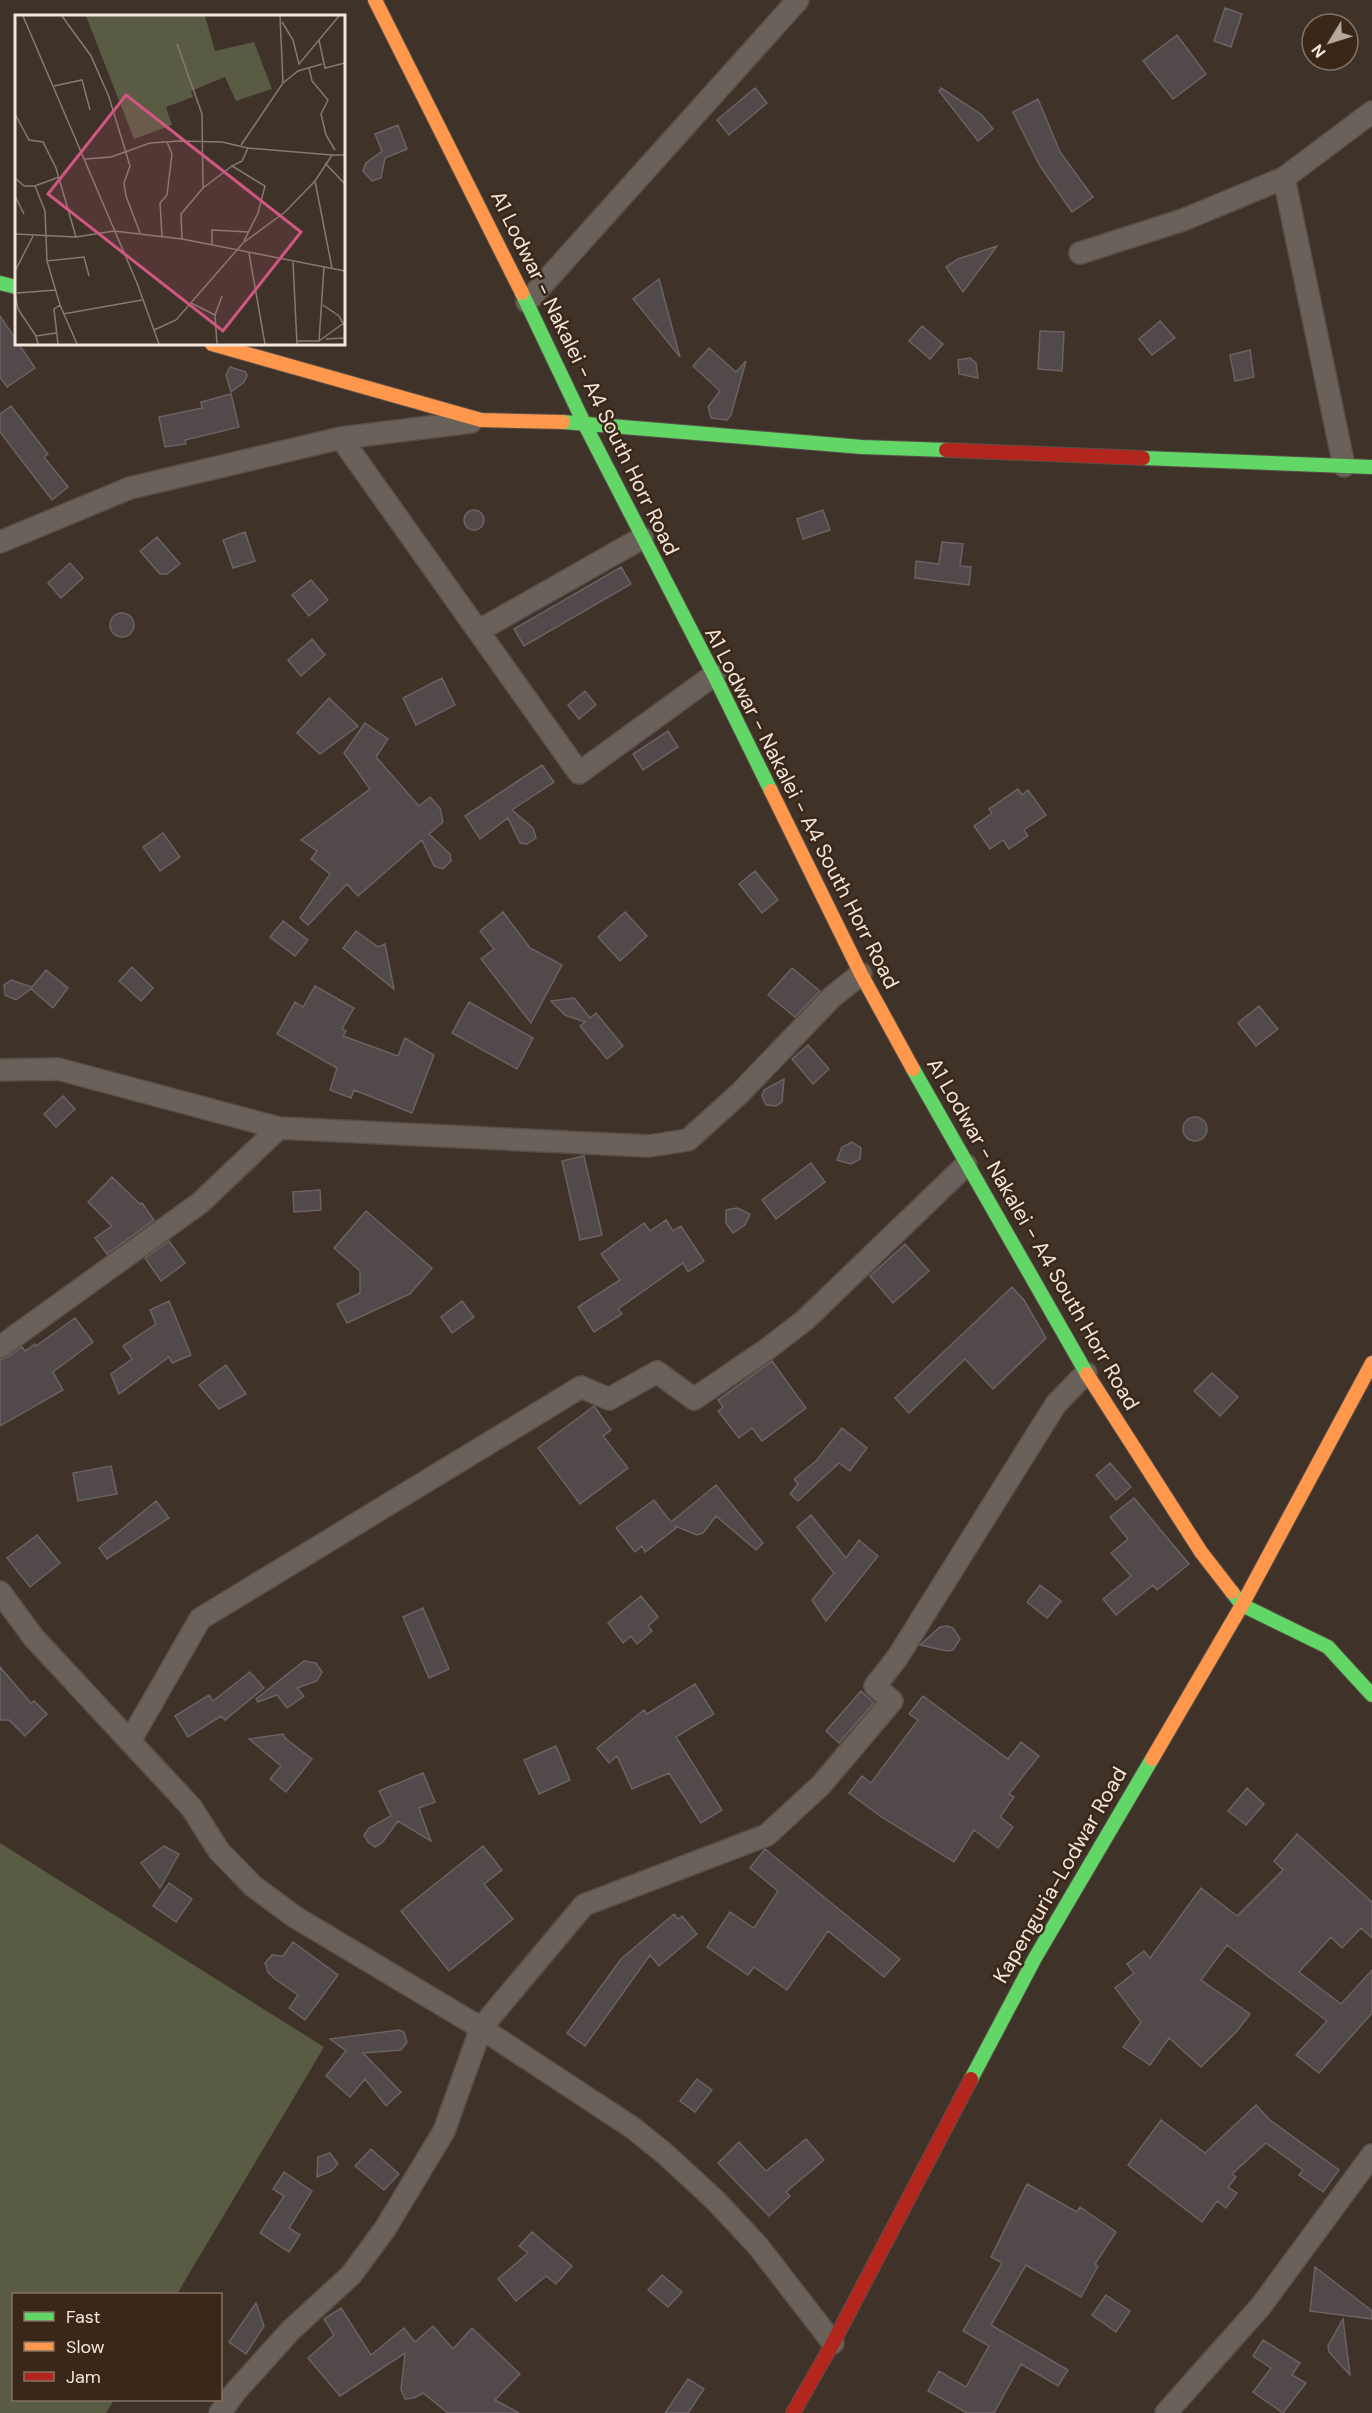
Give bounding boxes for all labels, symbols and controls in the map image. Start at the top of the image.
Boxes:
north arrow [1300,12,1360,72]
inset map [15,15,345,345]
text: N [1307,40,1330,62]
street label: A1 Lodwar - Nakalei - A4 South Horr Road [484,186,686,560]
street label: A1 Lodwar - Nakalei - A4 South Horr Road [698,622,906,994]
street label: A1 Lodwar - Nakalei - A4 South Horr Road [920,1053,1146,1415]
street label: Kapenguria-Lodwar Road [987,1762,1133,1988]
legend [12,2293,222,2401]
text: Fast [66,2305,101,2329]
text: Slow [66,2335,105,2359]
text: Jam [66,2365,101,2389]

